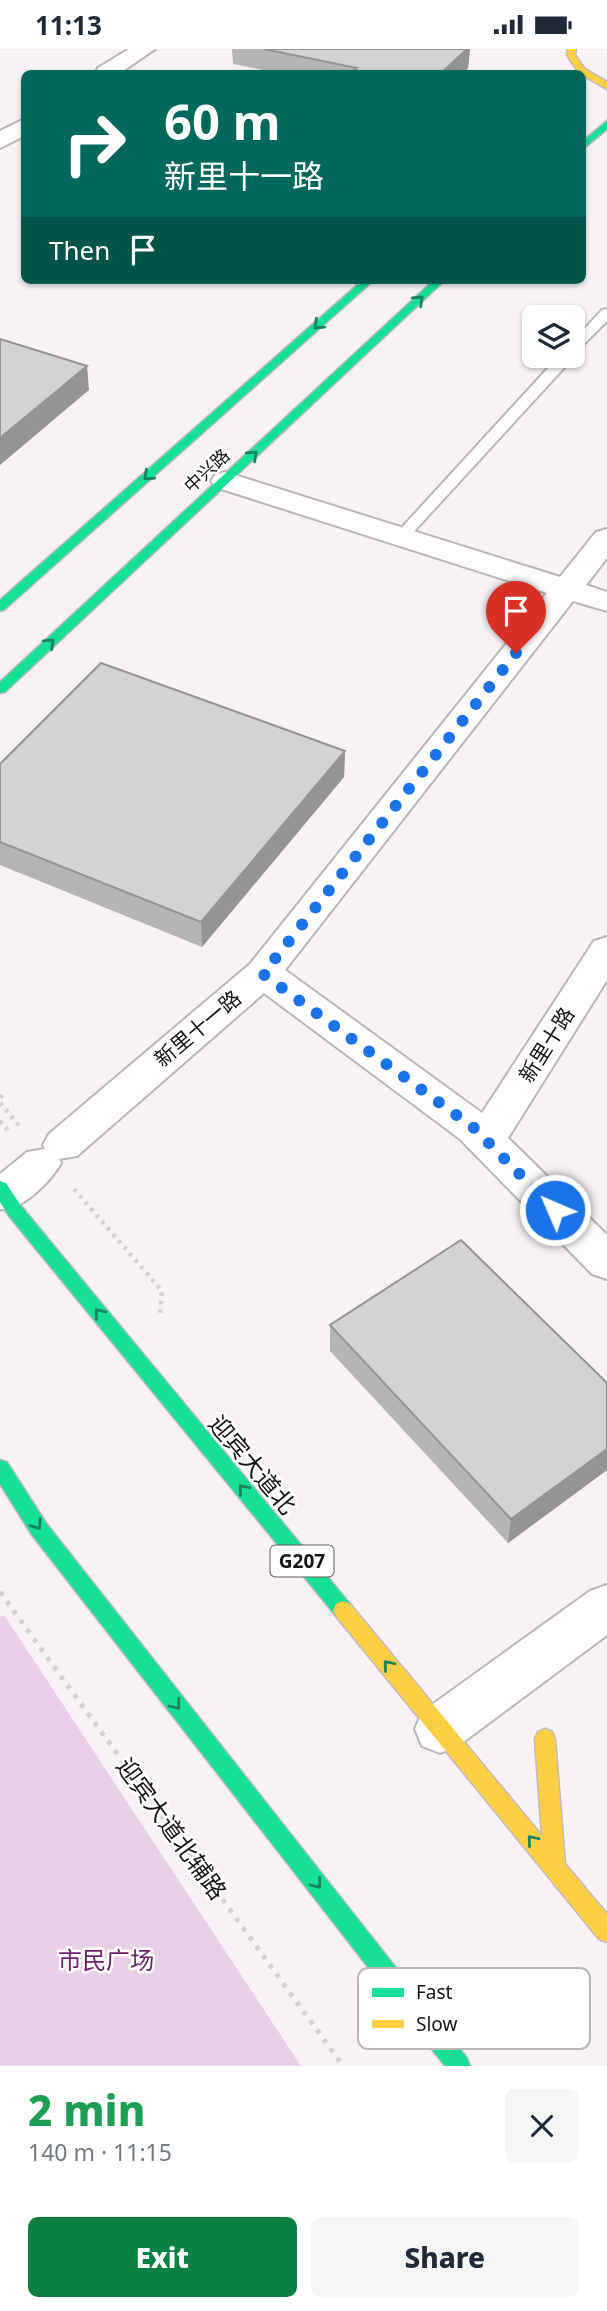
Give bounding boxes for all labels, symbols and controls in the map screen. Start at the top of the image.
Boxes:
text: 11:13 [35,7,102,43]
text: 60 m [164,88,281,154]
icon: right [49,98,140,189]
text: 新里十一路 [164,154,324,197]
icon: arrive [124,231,162,269]
text: Then [49,232,110,268]
one-way arrow [411,295,424,308]
map controls [522,305,585,368]
button: layers [522,305,585,368]
one-way arrow [313,317,326,329]
street label: 中兴路 [178,443,234,497]
one-way arrow [245,451,258,463]
one-way arrow [143,468,156,480]
pin [486,581,546,653]
icon: arrive [497,592,535,630]
one-way arrow [42,639,55,651]
street label: 新里十一路 [148,984,247,1073]
street label: 新里十路 [512,1001,580,1088]
position arrow [518,1173,592,1247]
one-way arrow [94,1309,107,1321]
street label: 迎宾大道北 [202,1407,304,1521]
one-way arrow [239,1485,251,1498]
one-way arrow [28,1517,41,1530]
road number: G207 [270,1545,334,1577]
one-way arrow [383,1660,396,1672]
one-way arrow [168,1697,181,1709]
street label: 迎宾大道北辅路 [109,1750,235,1906]
one-way arrow [528,1836,541,1848]
one-way arrow [308,1876,321,1888]
park label: 市民广场 [58,1943,154,1976]
legend [358,1968,590,2049]
text: Fast [416,1979,453,2005]
text: Slow [416,2011,457,2037]
text: 2 min [28,2081,145,2138]
button: close [505,2089,579,2163]
text: 140 m · 11:15 [28,2136,172,2168]
button: Exit [28,2217,297,2297]
button: Share [311,2217,579,2297]

